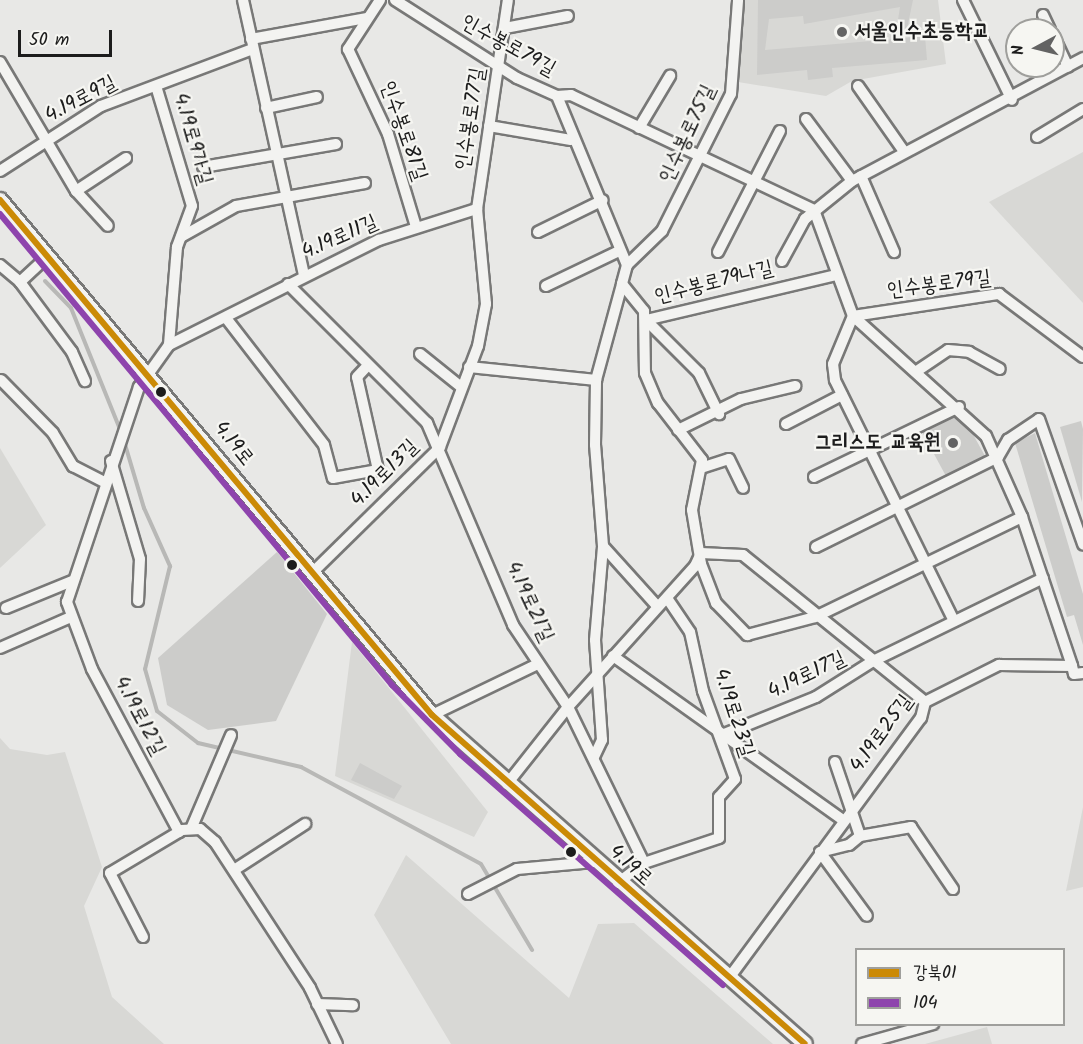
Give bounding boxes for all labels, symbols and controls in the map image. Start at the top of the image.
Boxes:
street label: 인수봉로79길 [456,10,560,82]
scale bar [21,18,116,56]
north arrow [1005,18,1065,78]
place label: 서울인수초등학교 [854,19,989,45]
marker: 서울인수초등학교 [835,25,849,39]
text: 50 m [29,26,69,55]
text: N [1006,43,1032,57]
street label: 인수봉로77길 [450,66,492,172]
street label: 4.19로9길 [41,71,121,129]
street label: 인수봉로81길 [374,78,432,184]
street label: 인수봉로75길 [654,81,722,187]
street label: 4.19로9가길 [167,90,217,188]
street label: 4.19로11길 [298,210,382,266]
street label: 인수봉로79나길 [652,256,776,310]
street label: 인수봉로79길 [886,266,992,304]
unlabelled marker [155,386,167,398]
street label: 4.19로 [207,417,259,471]
place label: 그리스도 교육원 [815,430,941,456]
street label: 4.19로13길 [346,435,424,513]
marker: 그리스도 교육원 [946,436,960,450]
street label: 4.19로21길 [499,558,559,646]
unlabelled marker [286,559,298,571]
street label: 4.19로17길 [764,646,850,706]
street label: 4.19로23길 [707,666,759,760]
street label: 4.19로12길 [108,672,170,760]
street label: 4.19로25길 [845,690,919,778]
street label: 4.19로 [603,840,657,892]
unlabelled marker [565,846,577,858]
legend [855,948,1065,1026]
text: 강북01 [913,959,957,988]
text: 104 [913,989,938,1018]

